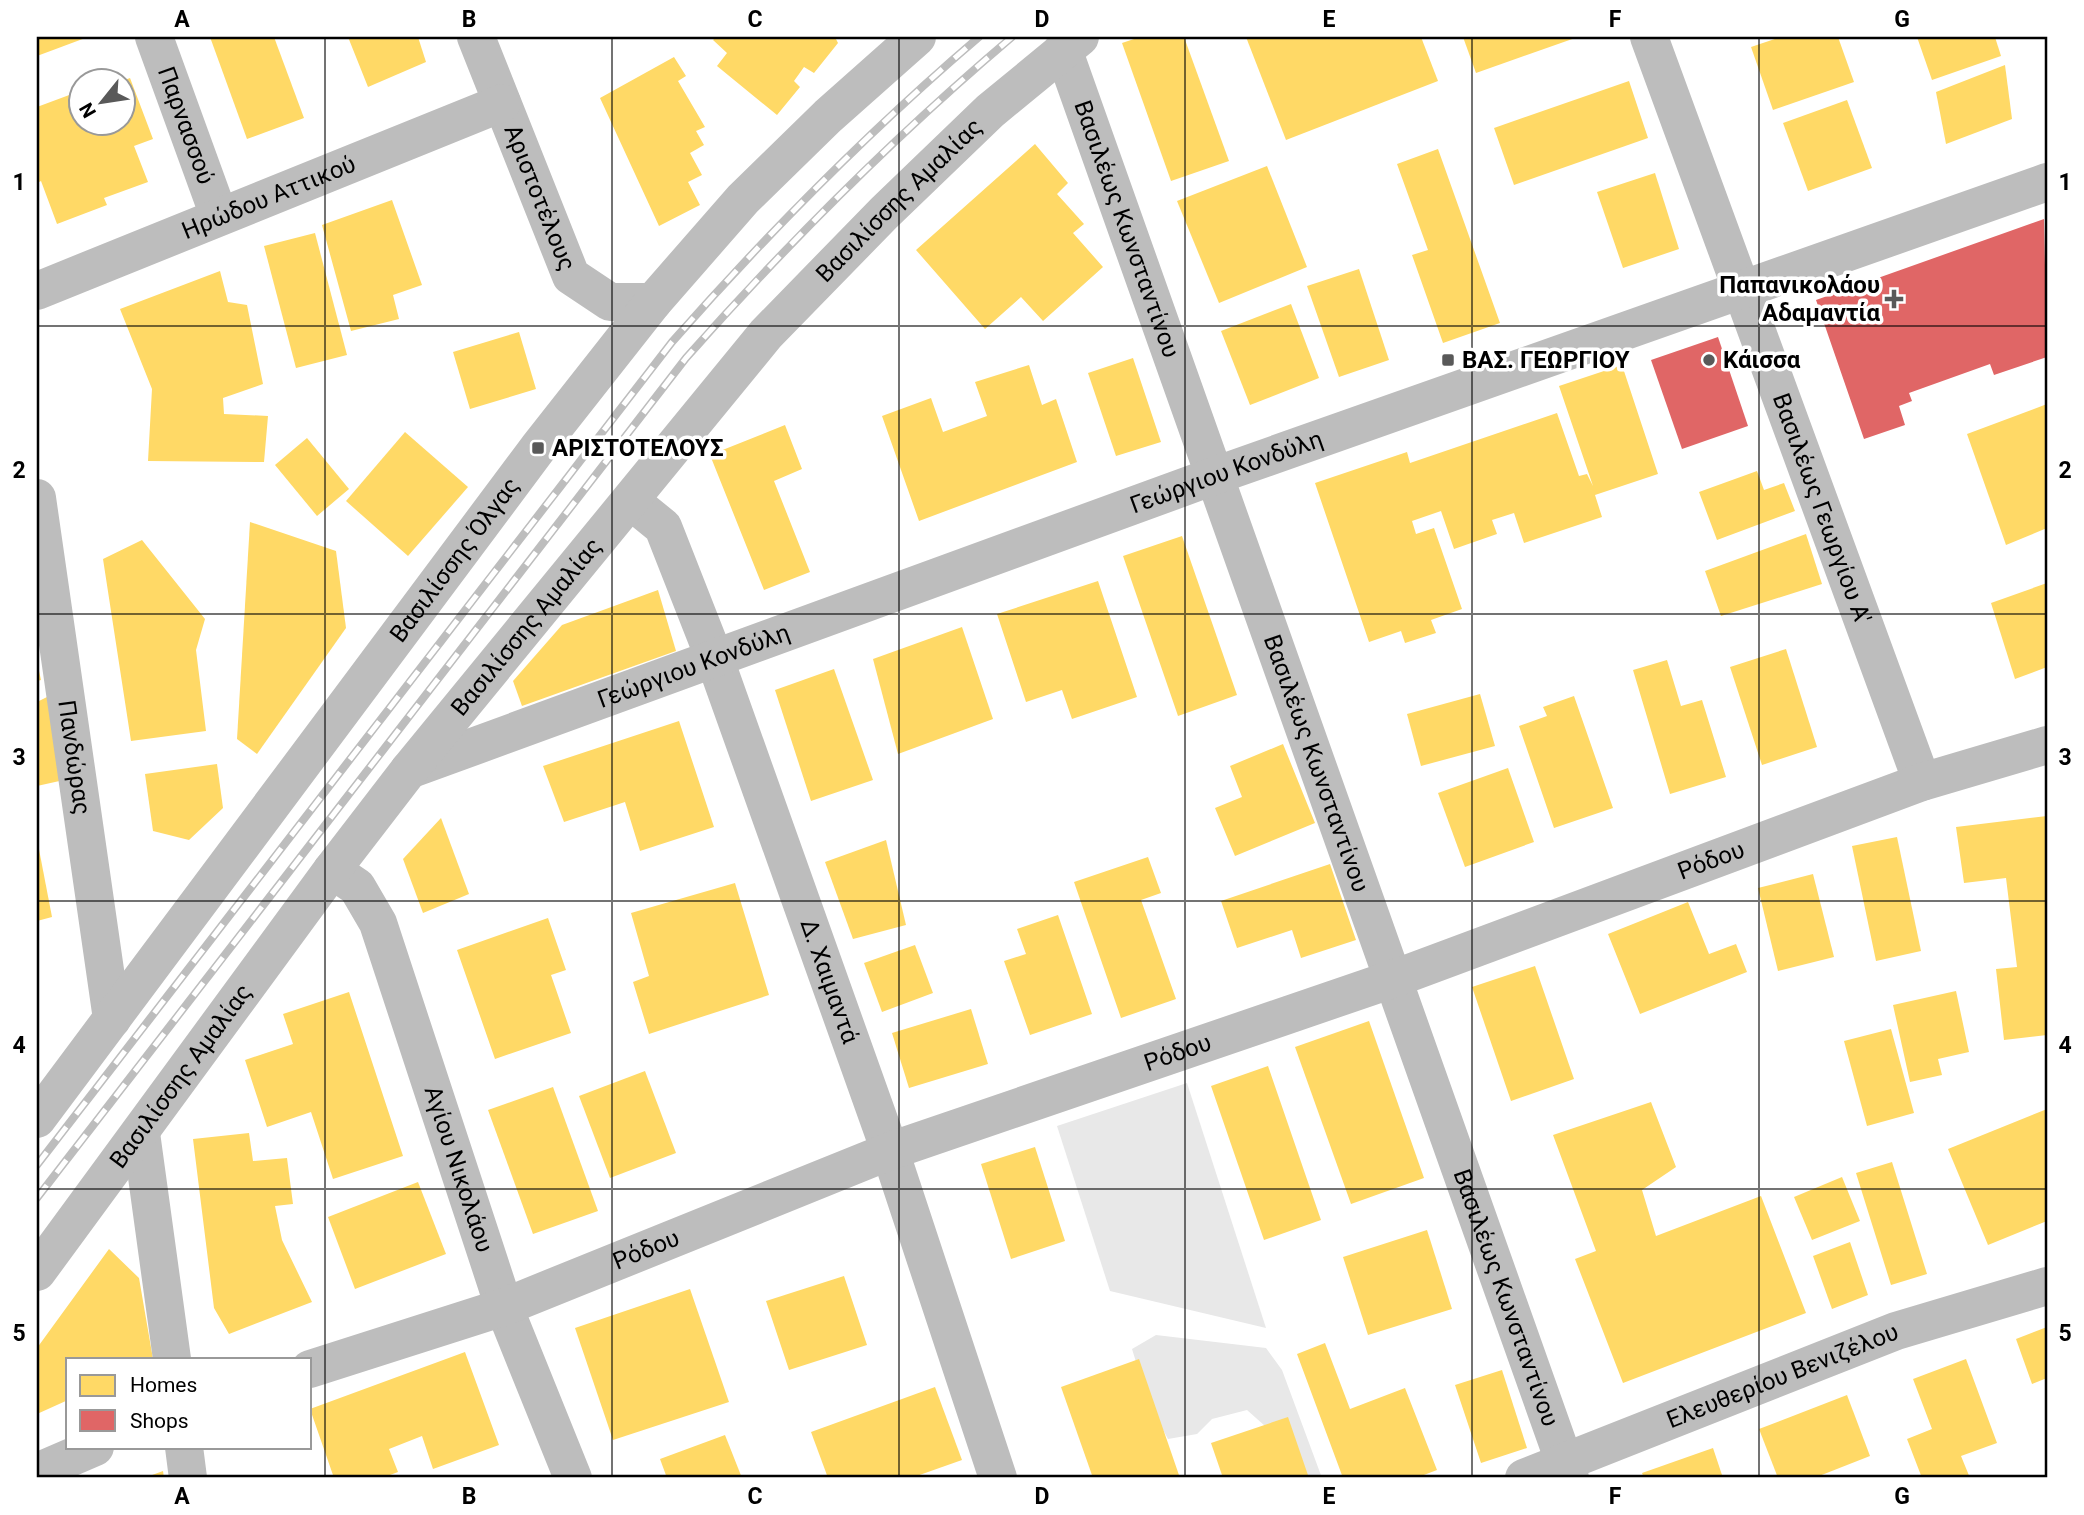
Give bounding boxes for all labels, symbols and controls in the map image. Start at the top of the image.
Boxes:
text: A [174,6,190,33]
text: B [462,6,476,33]
text: C [747,6,763,33]
text: D [1035,6,1049,33]
text: E [1323,6,1336,33]
text: F [1609,6,1622,33]
text: G [1894,6,1910,33]
street label: Παρνασσού [152,63,220,188]
north arrow [66,66,136,136]
street label: Βασιλέως Κωνσταντίνου [1068,97,1185,361]
text: N [74,99,101,122]
street label: Βασιλίσσης Αμαλίας [810,113,988,288]
street label: Αριστοτέλους [498,121,582,275]
street label: Ηρώδου Αττικού [178,150,360,245]
text: 1 [12,169,26,196]
text: 1 [2058,169,2072,196]
place label: Παπανικολάου Αδαμαντία [1719,271,1880,327]
marker: Παπανικολάου Αδαμαντία [1886,291,1902,307]
place label: ΒΑΣ. ΓΕΩΡΓΙΟΥ [1462,346,1630,374]
place label: Κάισσα [1723,346,1801,374]
marker: ΒΑΣ. ΓΕΩΡΓΙΟΥ [1440,352,1456,368]
marker: Κάισσα [1701,352,1717,368]
street label: Βασιλέως Γεωργίου Α' [1767,390,1877,627]
street label: Γεώργιου Κονδύλη [1126,425,1327,519]
place label: ΑΡΙΣΤΟΤΕΛΟΥΣ [552,434,723,462]
marker: ΑΡΙΣΤΟΤΕΛΟΥΣ [530,440,546,456]
text: 2 [12,457,26,484]
text: 2 [2058,457,2072,484]
street label: Βασιλίσσης Όλγας [384,472,525,648]
street label: Βασιλίσσης Αμαλίας [445,532,607,721]
street label: Γεώργιου Κονδύλη [594,618,794,714]
street label: Βασιλέως Κωνσταντίνου [1258,631,1375,896]
street label: Πανδώρας [52,698,96,817]
text: 3 [12,744,26,771]
text: 3 [2058,744,2072,771]
street label: Ρόδου [1674,835,1748,886]
street label: Δ. Χαιμαντά [794,915,865,1048]
street label: Βασιλίσσης Αμαλίας [104,979,258,1174]
street label: Ρόδου [1140,1028,1215,1077]
text: 4 [12,1032,26,1059]
text: 4 [2058,1032,2072,1059]
street label: Αγίου Νικολάου [418,1082,499,1256]
street label: Βασιλέως Κωνσταντίνου [1448,1165,1565,1430]
street label: Ρόδου [609,1224,683,1275]
street label: Ελευθερίου Βενιζέλου [1663,1317,1902,1434]
text: 5 [12,1320,26,1347]
text: 5 [2058,1320,2072,1347]
legend [66,1358,312,1448]
text: Homes [130,1373,197,1397]
text: Shops [130,1409,189,1433]
text: A [174,1483,190,1510]
text: B [462,1483,476,1510]
text: C [747,1483,763,1510]
text: D [1035,1483,1049,1510]
text: E [1323,1483,1336,1510]
text: F [1609,1483,1622,1510]
text: G [1894,1483,1910,1510]

